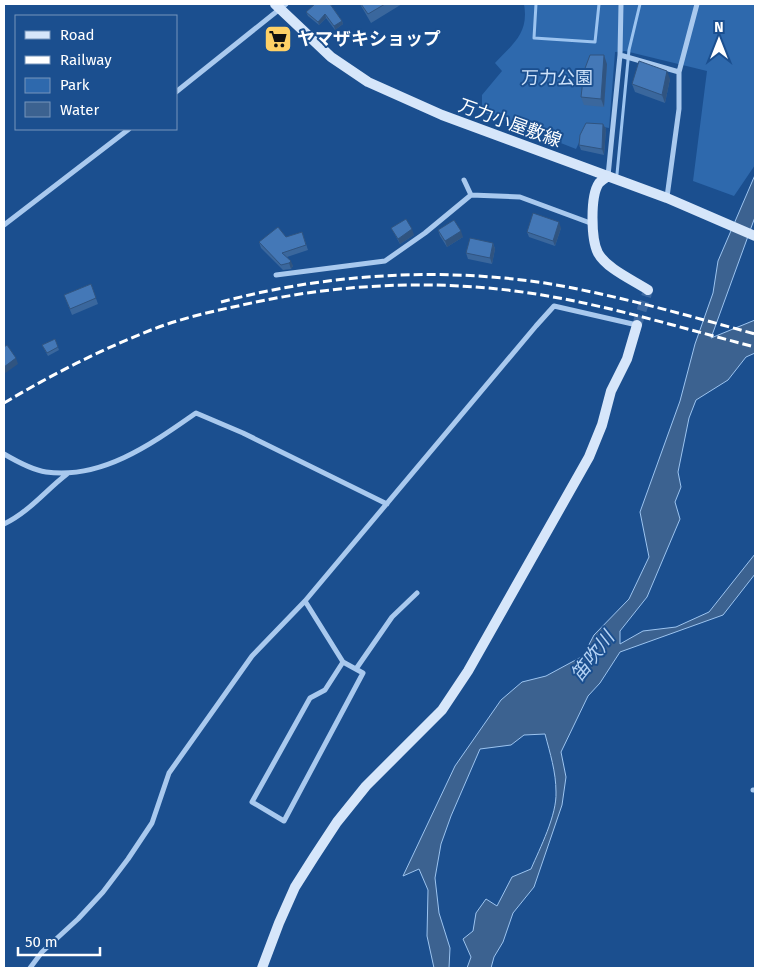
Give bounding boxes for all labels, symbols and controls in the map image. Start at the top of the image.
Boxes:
legend [15,15,178,130]
north arrow [694,15,744,65]
text: N [714,19,724,36]
supermarket icon: ヤマザキショップ [263,24,293,54]
text: Road [60,26,95,44]
place label: ヤマザキショップ [297,28,441,50]
text: Railway [60,51,112,69]
park label: 万力公園 [521,67,593,89]
text: Park [60,76,90,94]
street label: 万力小屋敷線 [455,94,565,152]
text: Water [60,101,99,119]
water label: 笛吹川 [566,625,620,686]
scale bar [18,924,100,956]
text: 50 m [25,933,58,951]

